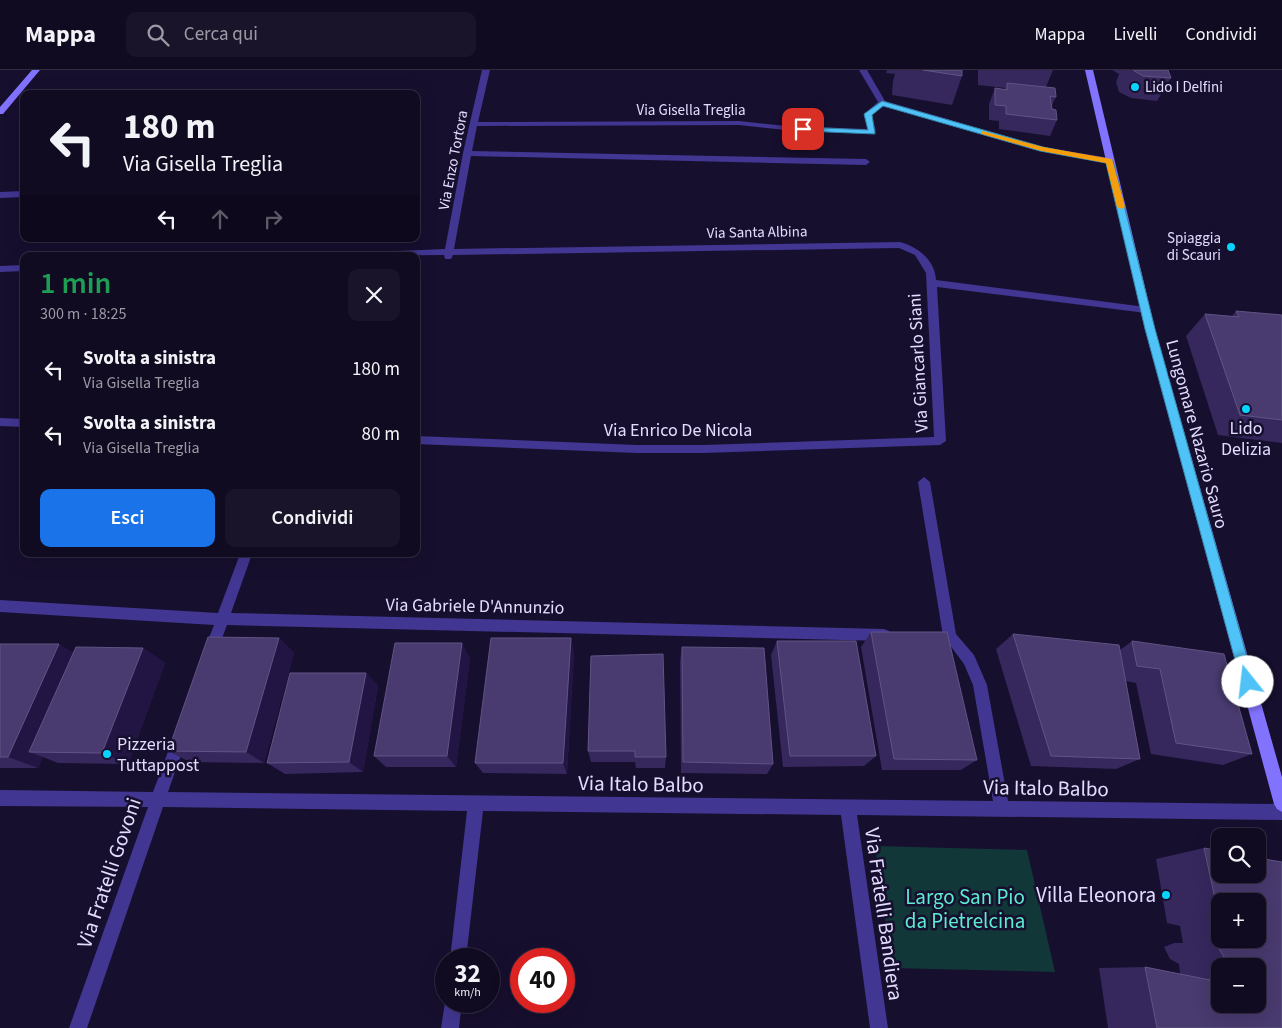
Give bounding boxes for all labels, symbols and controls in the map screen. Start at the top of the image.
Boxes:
search box [126,12,476,57]
text: Mappa [25,17,96,52]
icon: search [144,21,172,49]
text: Cerca qui [184,21,258,48]
text: Mappa [1034,22,1085,47]
text: Livelli [1113,22,1157,47]
text: Condividi [1185,22,1257,47]
place label: Lido I Delfini [1145,77,1223,98]
marker: Lido I Delfini [1129,81,1141,93]
street label: Via Gisella Treglia [636,100,746,121]
text: 180 m [123,102,215,152]
street label: Via Enzo Tortora [434,108,473,212]
pin [782,108,824,150]
icon: left [40,110,105,175]
icon: arrive [789,115,817,143]
text: Via Gisella Treglia [123,148,283,180]
icon: left [153,205,181,233]
icon: ahead [206,205,234,233]
icon: right [259,205,287,233]
street label: Via Santa Albina [706,221,808,244]
place label: Spiaggia di Scauri [1167,228,1221,266]
marker: Spiaggia di Scauri [1225,241,1237,253]
text: 1 min [40,262,111,305]
button: close [348,269,400,321]
street label: Via Giancarlo Siani [902,293,935,433]
text: 300 m · 18:25 [40,303,127,325]
street label: Lungomare Nazario Sauro [1159,337,1234,531]
text: Svolta a sinistra [83,345,216,372]
icon: left [40,356,68,384]
text: 180 m [352,356,400,383]
text: Via Gisella Treglia [83,372,199,394]
marker: Lido Delizia [1240,403,1252,415]
text: Svolta a sinistra [83,410,216,437]
place label: Lido Delizia [1221,416,1271,462]
street label: Via Enrico De Nicola [604,418,752,443]
icon: left [40,421,68,449]
text: 80 m [362,421,400,448]
text: Via Gisella Treglia [83,437,199,459]
button: Esci [40,489,215,547]
button: Condividi [225,489,400,547]
street label: Via Gabriele D'Annunzio [385,592,565,621]
position arrow [1221,655,1273,707]
place label: Pizzeria Tuttappost [117,732,199,778]
marker: Pizzeria Tuttappost [101,748,113,760]
street label: Via Italo Balbo [578,768,704,800]
street label: Via Italo Balbo [983,772,1109,804]
street label: Via Fratelli Govoni [69,794,149,952]
street label: Via Fratelli Bandiera [857,826,911,1002]
map controls [1211,828,1266,1013]
button: search [1211,828,1266,883]
place label: Villa Eleonora [1036,880,1156,910]
park label: Largo San Pio da Pietrelcina [905,882,1025,936]
marker: Villa Eleonora [1160,889,1172,901]
button: + [1211,893,1266,948]
speed limit sign: 40 [510,948,575,1013]
text: 32 [454,956,481,992]
button: − [1211,958,1266,1013]
text: km/h [454,984,481,1001]

